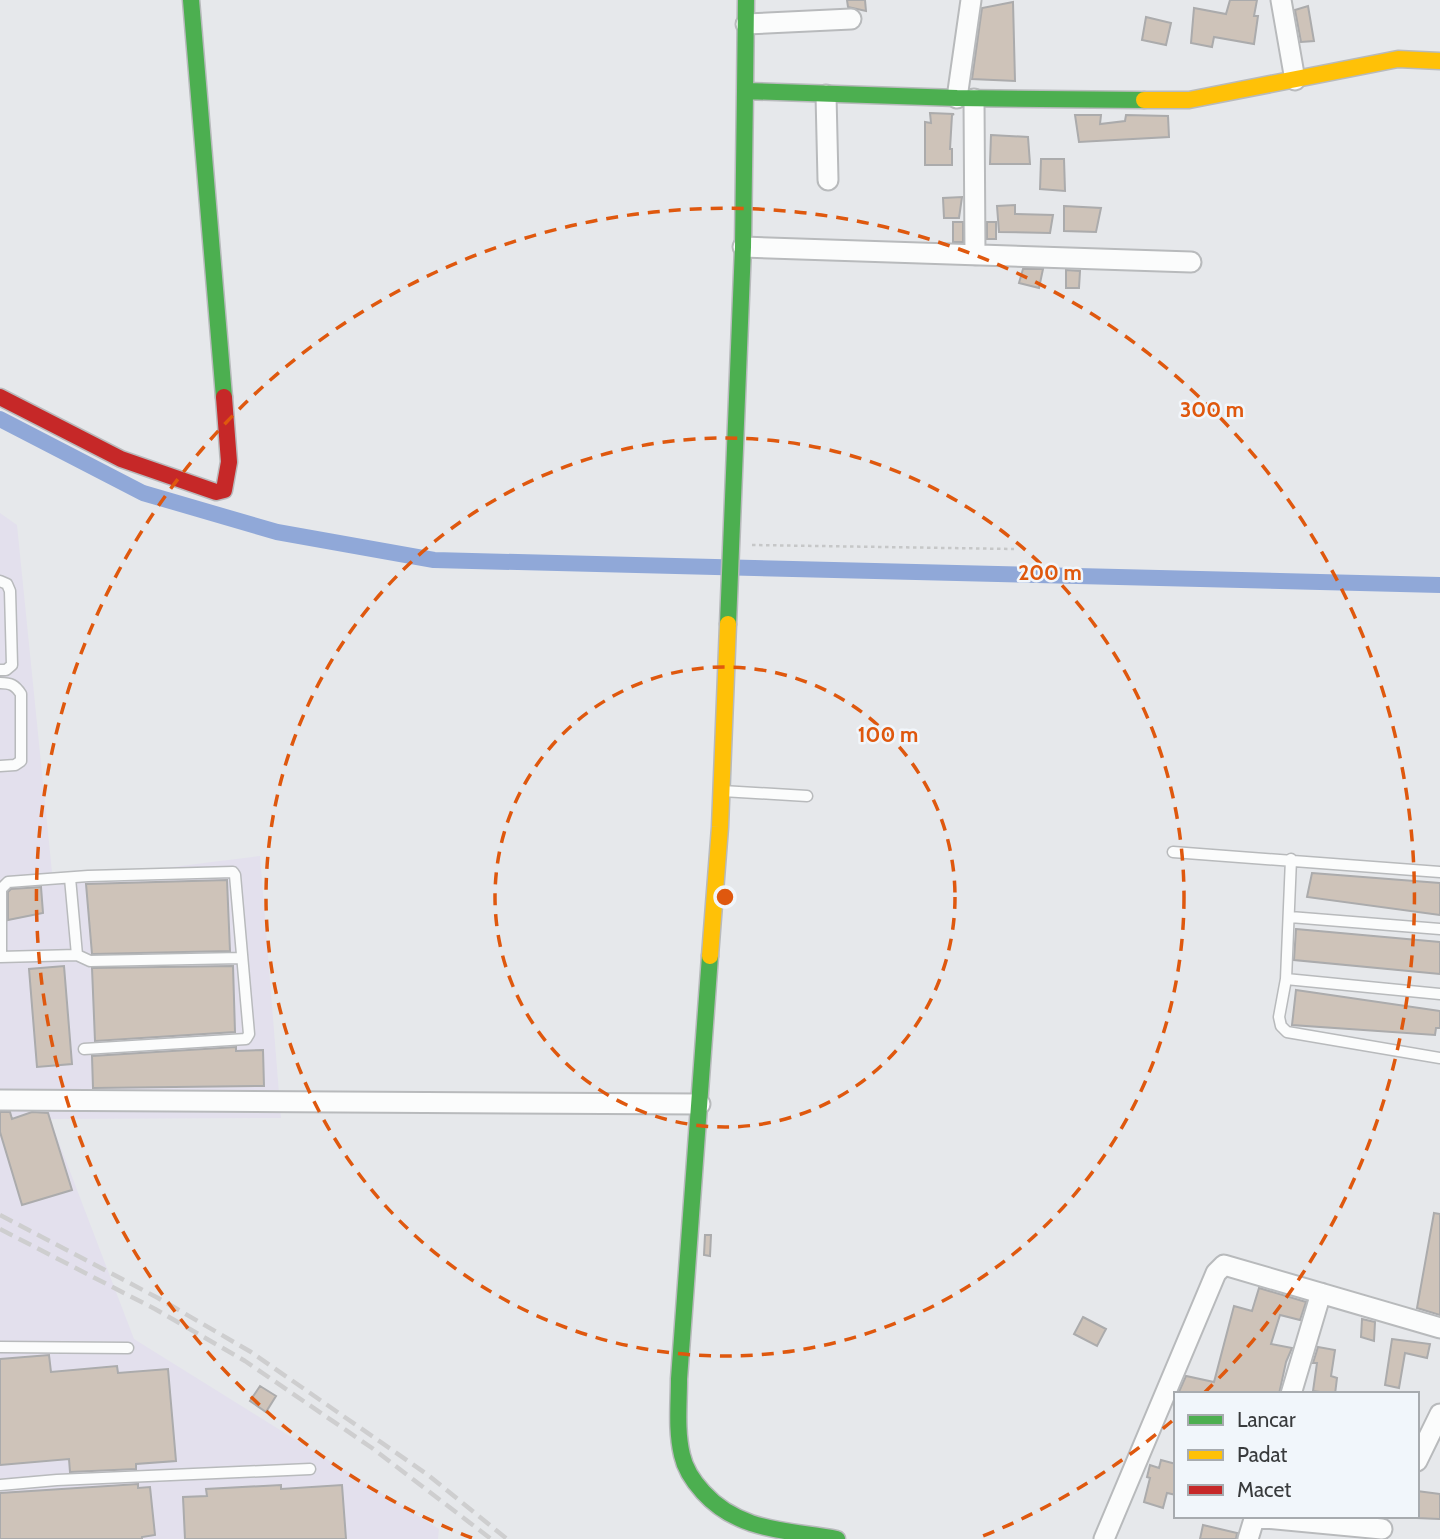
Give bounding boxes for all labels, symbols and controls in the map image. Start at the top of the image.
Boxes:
text: 300 m [1180,397,1244,422]
text: 200 m [1018,560,1082,585]
text: 100 m [858,722,918,747]
centre of rings [713,885,737,909]
legend [1174,1392,1419,1518]
text: Lancar [1237,1407,1296,1432]
text: Padat [1237,1442,1287,1467]
text: Macet [1237,1477,1291,1502]

